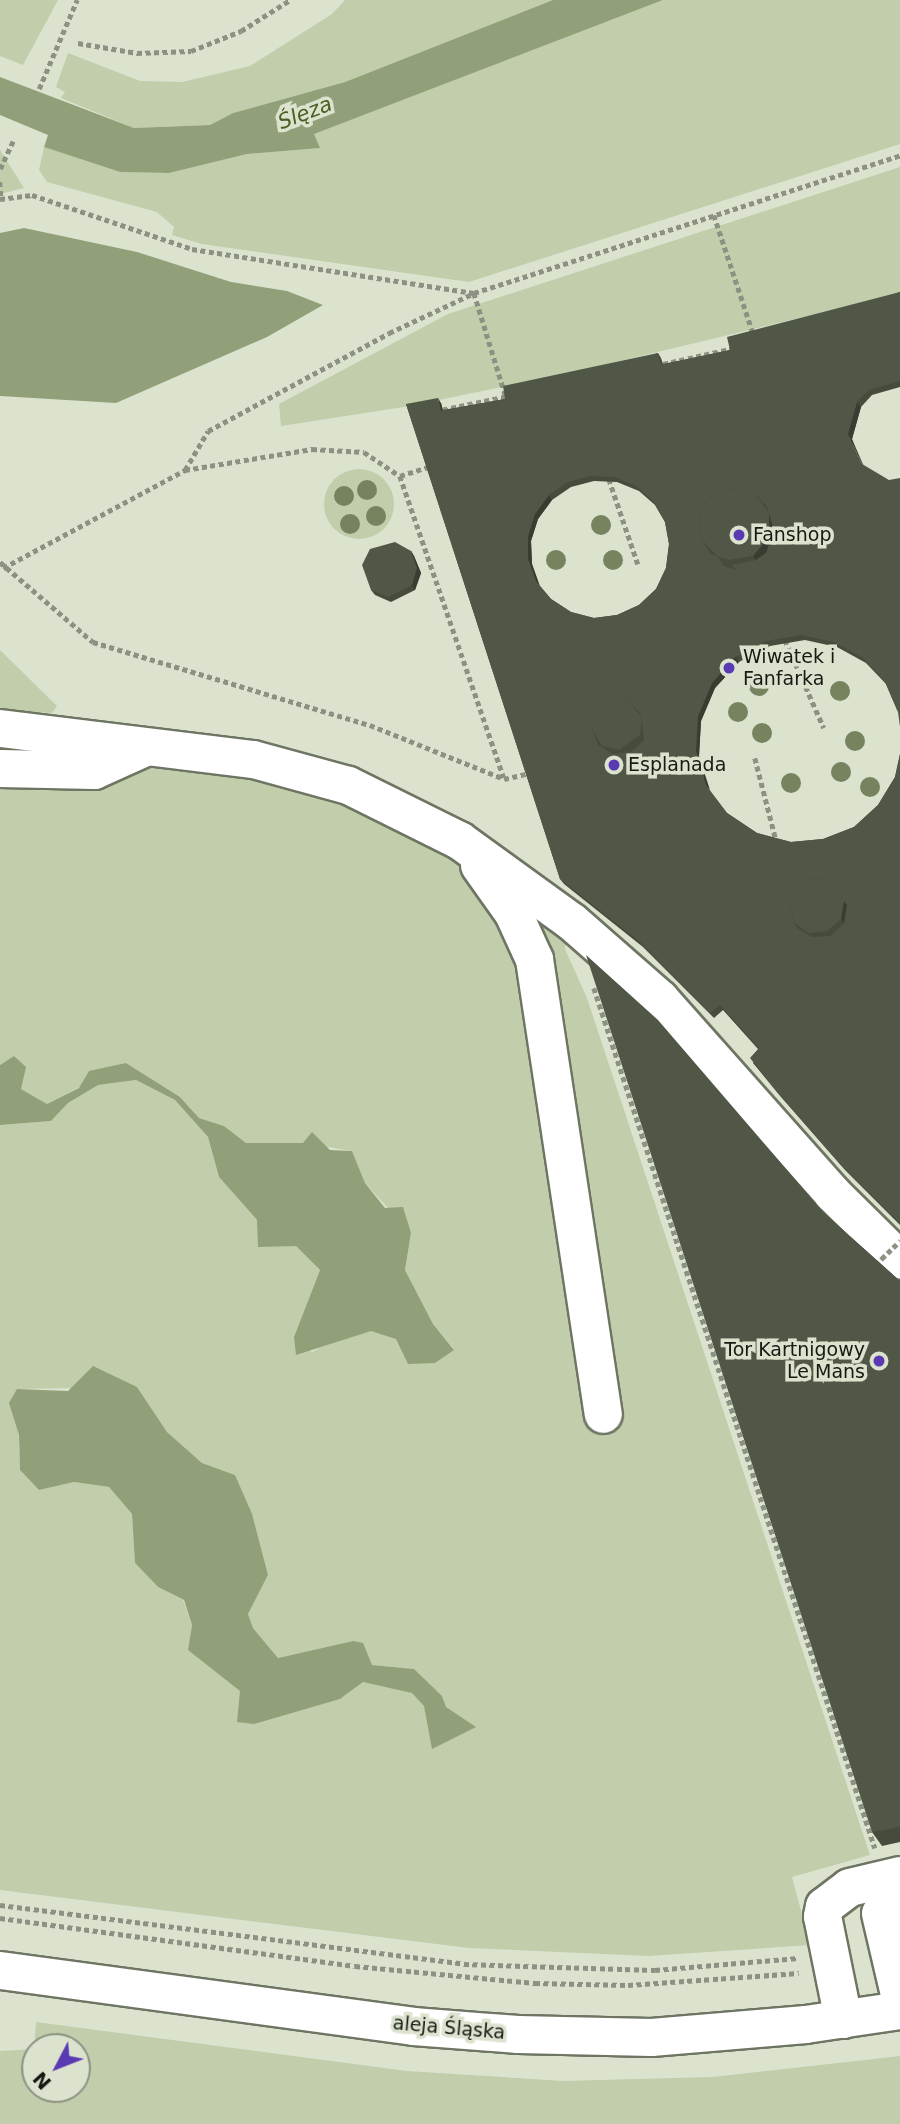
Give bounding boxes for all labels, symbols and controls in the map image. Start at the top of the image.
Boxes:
water label: Ślęza [274,91,336,135]
place label: Fanshop [753,524,831,546]
marker: Fanshop [731,527,747,543]
place label: Wiwatek i Fanfarka [743,646,835,690]
marker: Wiwatek i Fanfarka [721,660,737,676]
place label: Esplanada [628,754,726,776]
marker: Esplanada [606,757,622,773]
place label: Tor Kartnigowy Le Mans [724,1339,865,1383]
marker: Tor Kartnigowy Le Mans [871,1353,887,1369]
street label: aleja Śląska [392,2012,506,2044]
north arrow [21,2033,91,2103]
text: N [28,2067,55,2094]

